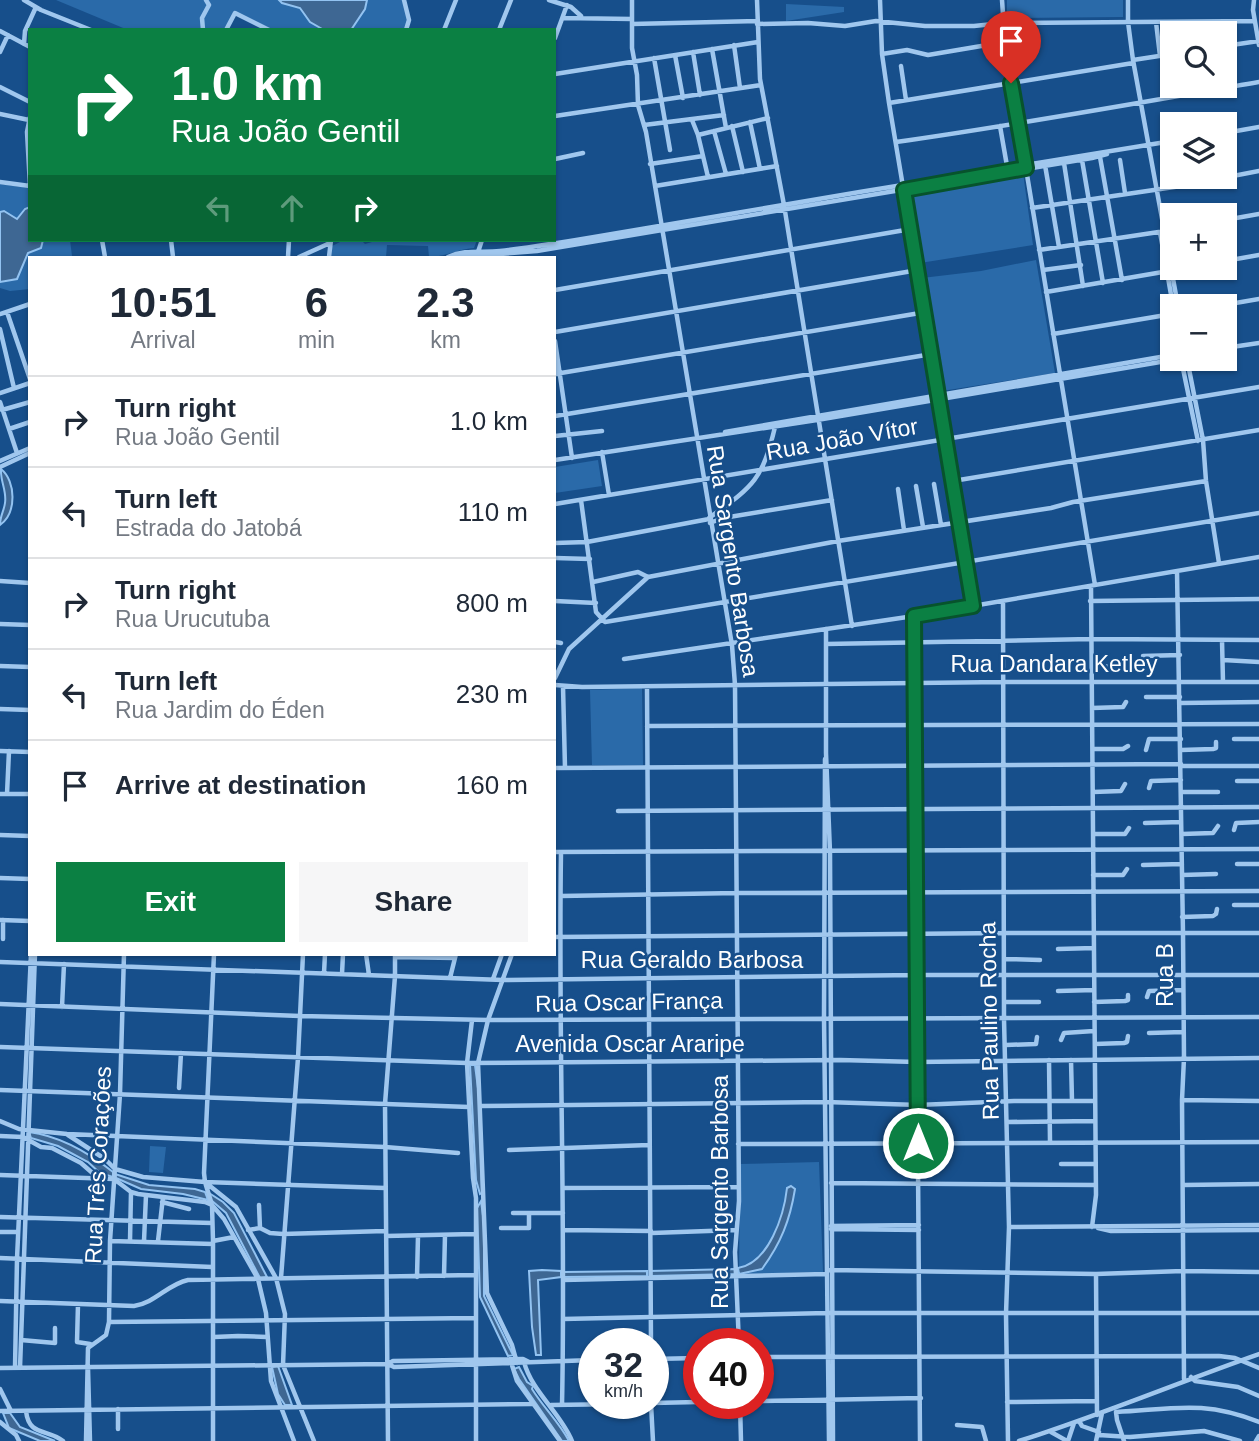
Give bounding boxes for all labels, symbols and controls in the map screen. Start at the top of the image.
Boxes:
pin [981,11,1041,83]
map controls [1160,21,1237,371]
button: search [1160,21,1237,98]
icon: arrive [992,22,1030,60]
icon: right [56,56,147,147]
text: 1.0 km [171,56,324,110]
button: layers [1160,112,1237,189]
text: Rua João Gentil [171,113,400,149]
icon: left [200,189,238,227]
icon: ahead [273,189,311,227]
icon: right [346,189,384,227]
button: + [1160,203,1237,280]
text: 10:51 [109,279,217,326]
text: 6 [305,279,328,326]
text: 2.3 [416,279,475,326]
button: − [1160,294,1237,371]
text: Arrival [130,327,196,353]
text: min [298,327,335,353]
text: km [430,327,461,353]
text: Turn right [115,393,236,423]
icon: right [56,403,94,441]
text: 1.0 km [450,406,528,436]
street label: Rua João Vítor [764,413,920,465]
text: Rua João Gentil [115,424,280,450]
street label: Rua Sargento Barbosa [702,443,764,679]
text: Turn left [115,484,217,514]
icon: left [56,494,94,532]
text: 110 m [458,497,528,527]
text: Estrada do Jatobá [115,515,302,541]
text: Turn right [115,575,236,605]
icon: right [56,585,94,623]
text: 800 m [456,588,528,618]
text: Rua Urucutuba [115,606,270,632]
street label: Rua Dandara Ketley [950,651,1158,677]
text: Turn left [115,666,217,696]
icon: left [56,676,94,714]
text: 230 m [456,679,528,709]
text: Rua Jardim do Éden [115,697,325,723]
icon: arrive [56,767,94,805]
text: Arrive at destination [115,770,366,800]
text: 160 m [456,770,528,800]
button: Exit [56,862,285,942]
button: Share [299,862,528,942]
street label: Rua Paulino Rocha [974,921,1004,1120]
street label: Rua B [1152,943,1178,1007]
street label: Rua Geraldo Barbosa [581,947,803,973]
street label: Rua Oscar França [535,987,723,1017]
street label: Avenida Oscar Araripe [515,1031,745,1057]
street label: Rua Três Corações [80,1065,116,1265]
street label: Rua Sargento Barbosa [707,1075,733,1309]
position arrow [881,1106,955,1180]
speed limit sign: 40 [683,1328,774,1419]
text: 32 [604,1345,643,1384]
text: km/h [604,1381,643,1401]

